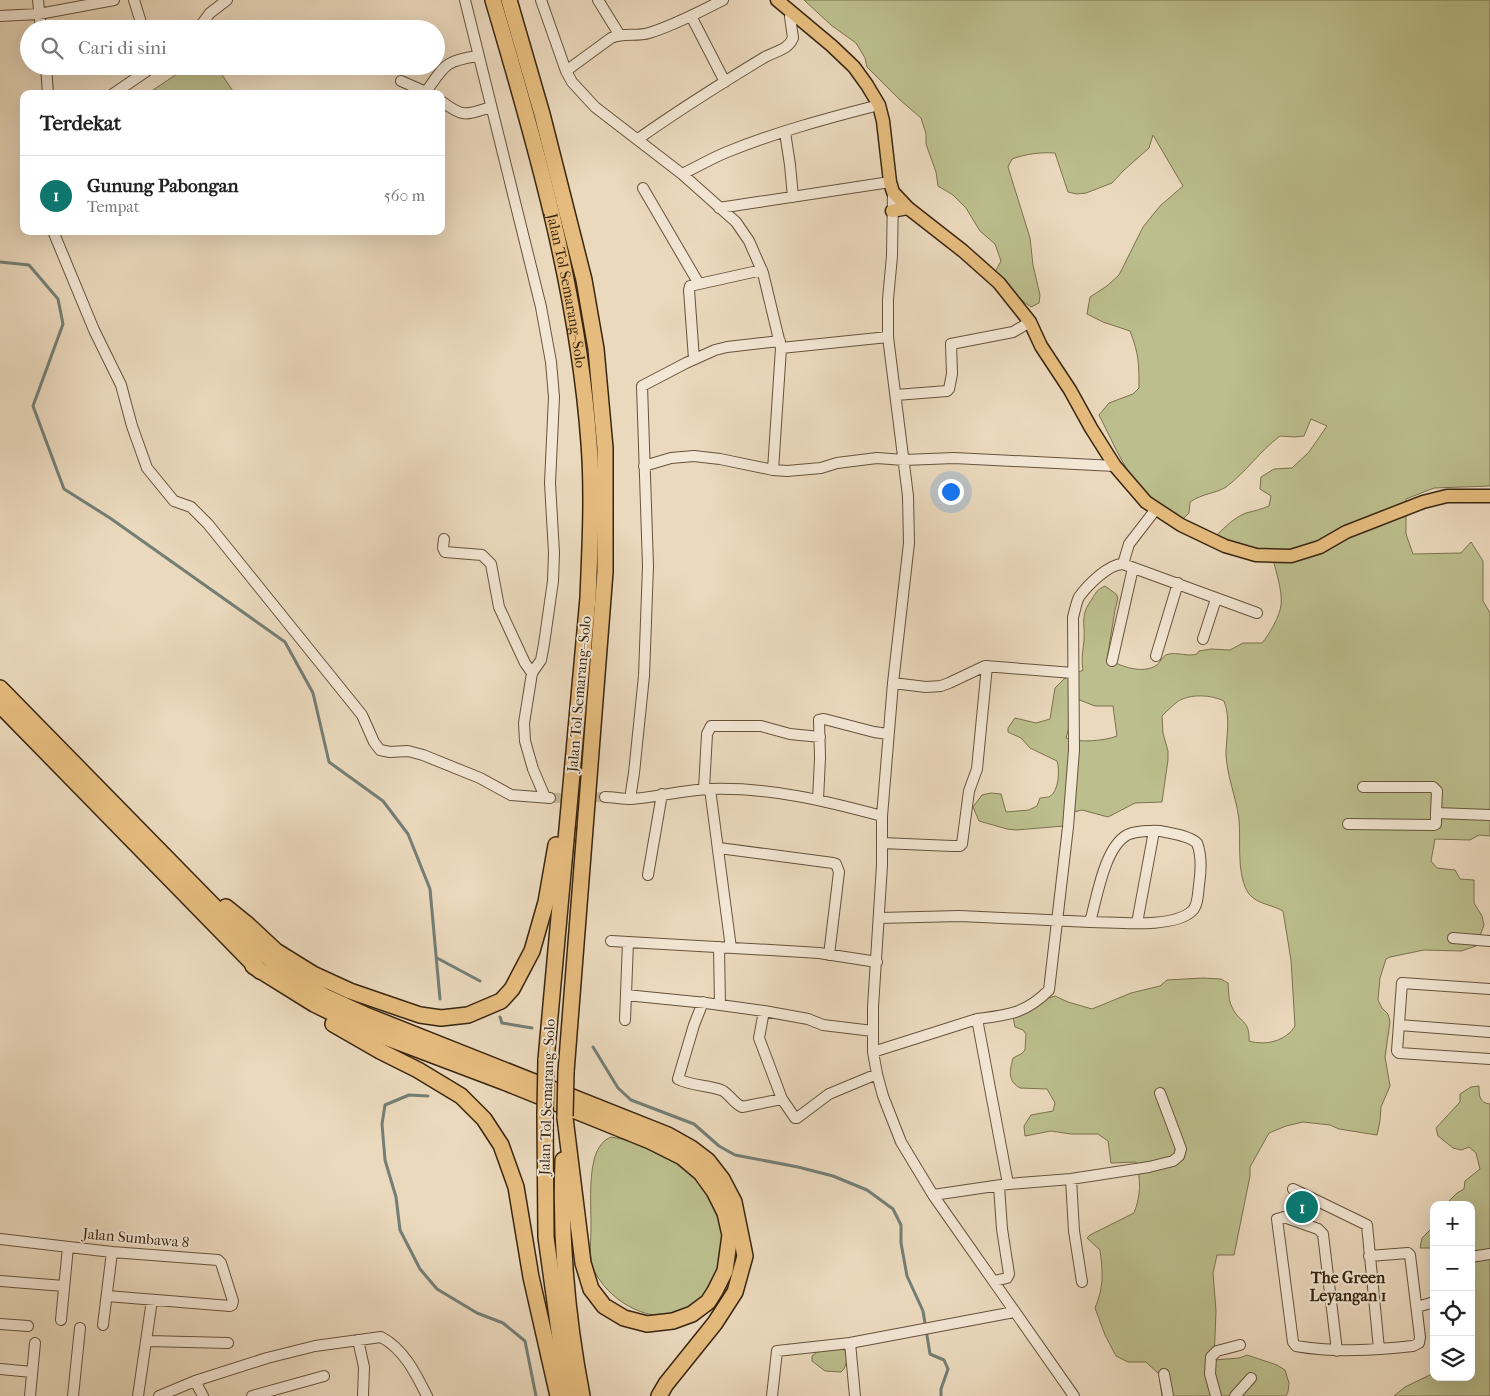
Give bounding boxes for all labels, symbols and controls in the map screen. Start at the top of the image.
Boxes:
search box [20,20,445,75]
icon: search [38,34,66,62]
text: Cari di sini [78,37,167,59]
text: Terdekat [40,111,121,135]
text: Gunung Pabongan [87,175,239,197]
text: 1 [53,186,59,205]
text: 560 m [384,186,425,205]
text: Tempat [87,197,139,216]
street label: Jalan Tol Semarang–Solo [543,211,590,369]
your location [938,479,964,505]
street label: Jalan Tol Semarang–Solo [563,615,595,774]
street label: Jalan Tol Semarang–Solo [535,1018,559,1177]
pin: 1 [1286,1188,1318,1226]
map controls [1430,1201,1475,1381]
button: + [1430,1201,1475,1246]
street label: Jalan Sumbawa 8 [81,1224,190,1252]
button: − [1430,1246,1475,1291]
district label: The Green Leyangan 1 [1310,1268,1387,1306]
button: locate [1430,1291,1475,1336]
button: layers [1430,1336,1475,1381]

